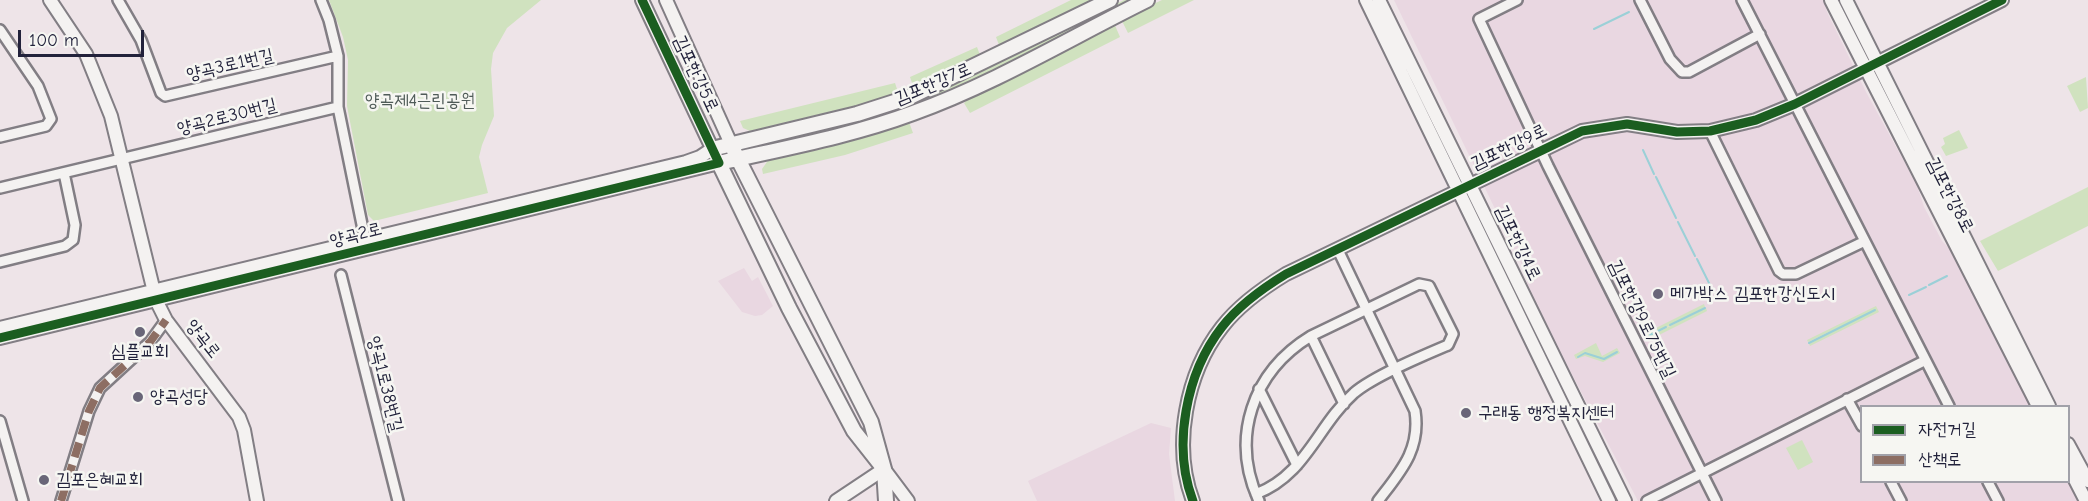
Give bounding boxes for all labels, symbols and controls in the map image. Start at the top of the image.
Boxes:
scale bar [21,18,147,56]
text: 100 m [29,30,79,51]
street label: 김포한강5로 [669,32,723,116]
street label: 양곡3로1번길 [184,45,276,85]
street label: 김포한강7로 [892,58,974,110]
park label: 양곡제4근린공원 [365,90,475,112]
street label: 양곡2로30번길 [175,94,279,140]
street label: 김포한강9로 [1467,119,1551,175]
street label: 김포한강8로 [1922,154,1978,236]
street label: 김포한강4로 [1491,202,1545,284]
street label: 양곡2로 [328,218,384,252]
street label: 김포한강9로75번길 [1604,256,1680,382]
place label: 메가박스 김포한강신도시 [1670,283,1835,305]
marker: 메가박스 김포한강신도시 [1651,287,1665,301]
street label: 양곡로 [181,315,225,363]
marker: 심플교회 [133,325,147,339]
street label: 양곡1로38번길 [363,334,407,434]
place label: 심플교회 [111,341,169,363]
place label: 양곡성당 [150,386,208,408]
marker: 양곡성당 [131,390,145,404]
place label: 구래동 행정복지센터 [1478,402,1614,424]
legend [1860,405,2070,483]
marker: 구래동 행정복지센터 [1459,406,1473,420]
text: 자전거길 [1918,419,1976,440]
text: 산책로 [1918,449,1961,470]
place label: 김포은혜교회 [56,469,143,491]
marker: 김포은혜교회 [37,473,51,487]

